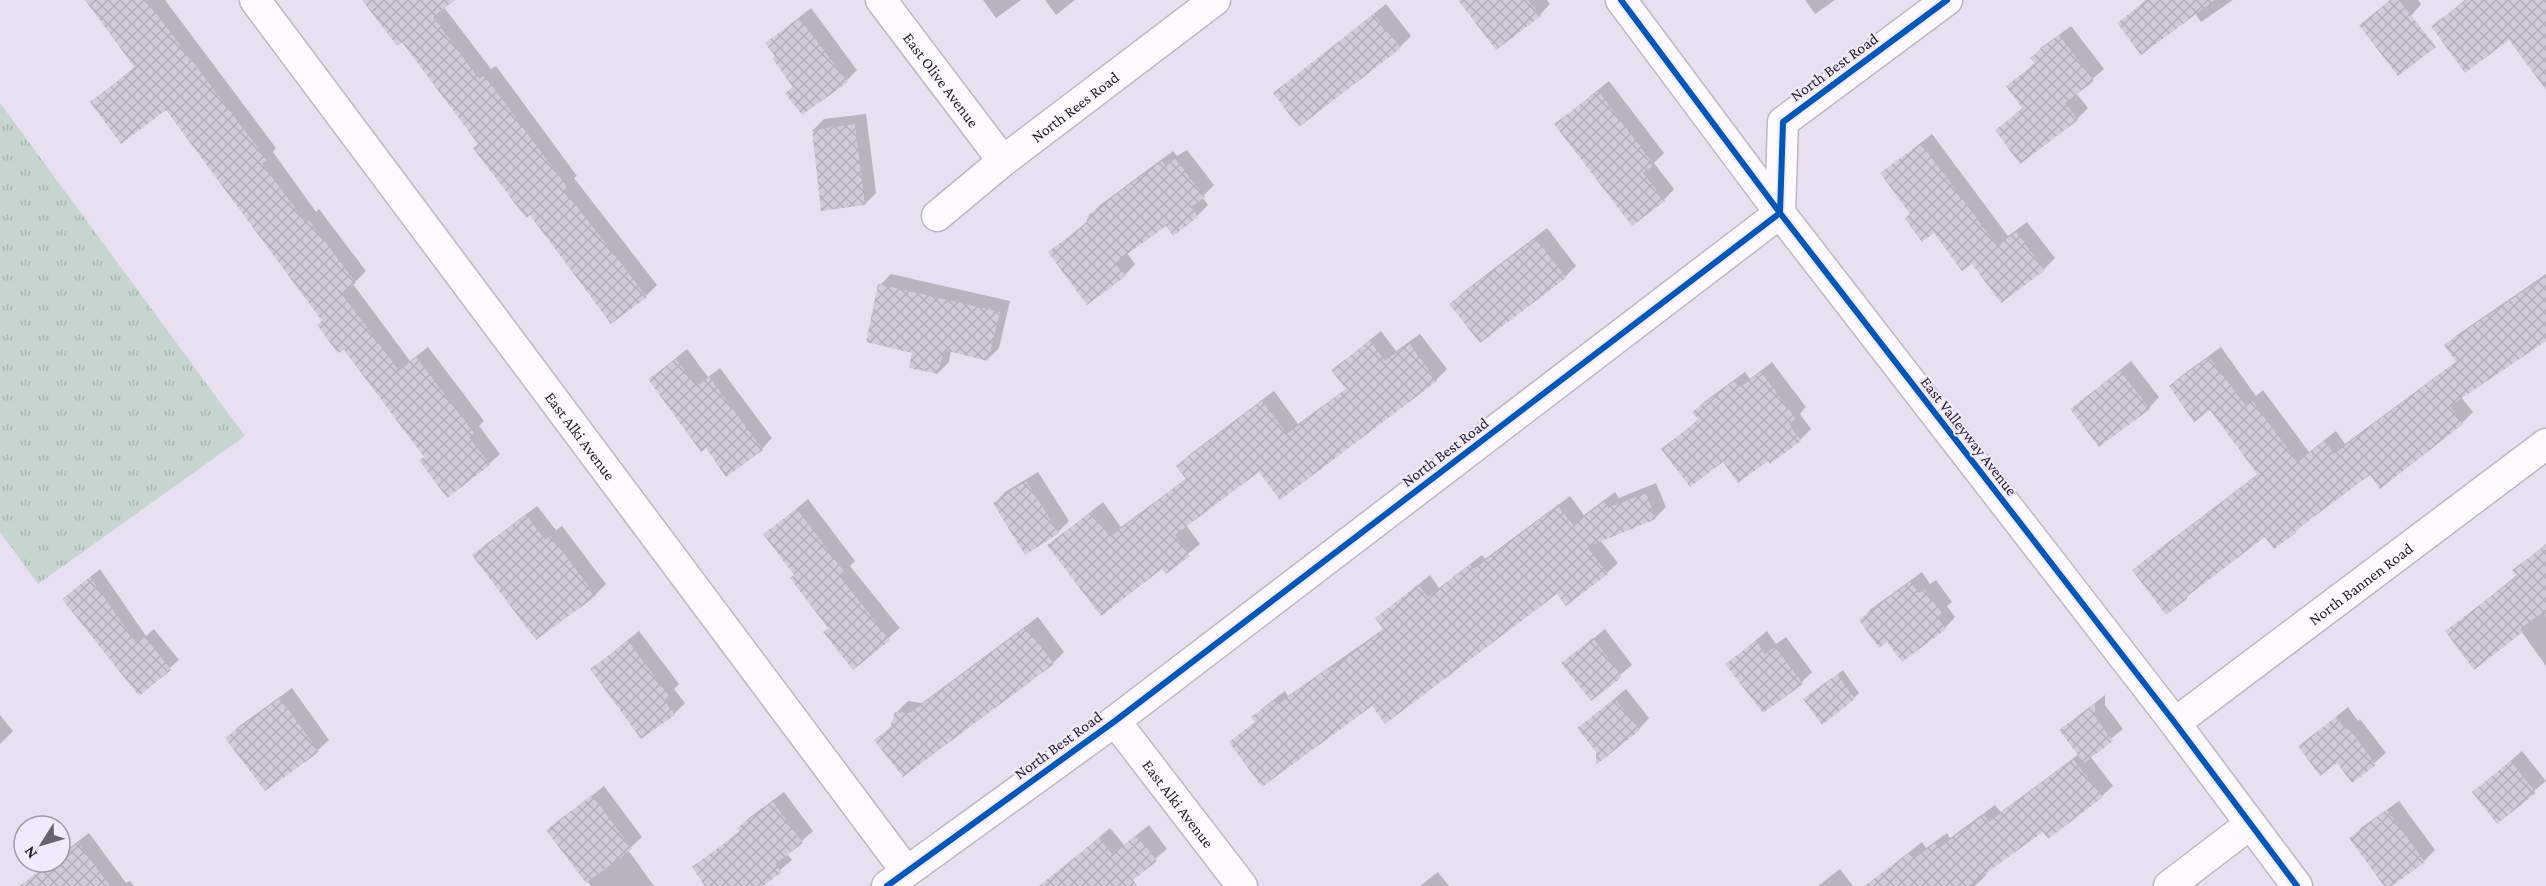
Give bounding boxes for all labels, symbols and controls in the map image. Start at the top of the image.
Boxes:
street label: East Olive Avenue [900,29,983,130]
street label: North Best Road [1787,29,1881,104]
street label: North Rees Road [1028,68,1122,145]
street label: East Valleyway Avenue [1917,373,2021,499]
street label: East Alki Avenue [542,388,619,483]
street label: North Best Road [1398,414,1492,490]
street label: North Bannen Road [2305,539,2416,628]
street label: North Best Road [1011,707,1105,782]
street label: East Alki Avenue [1139,756,1217,851]
north arrow [12,814,72,874]
text: N [20,843,40,862]

